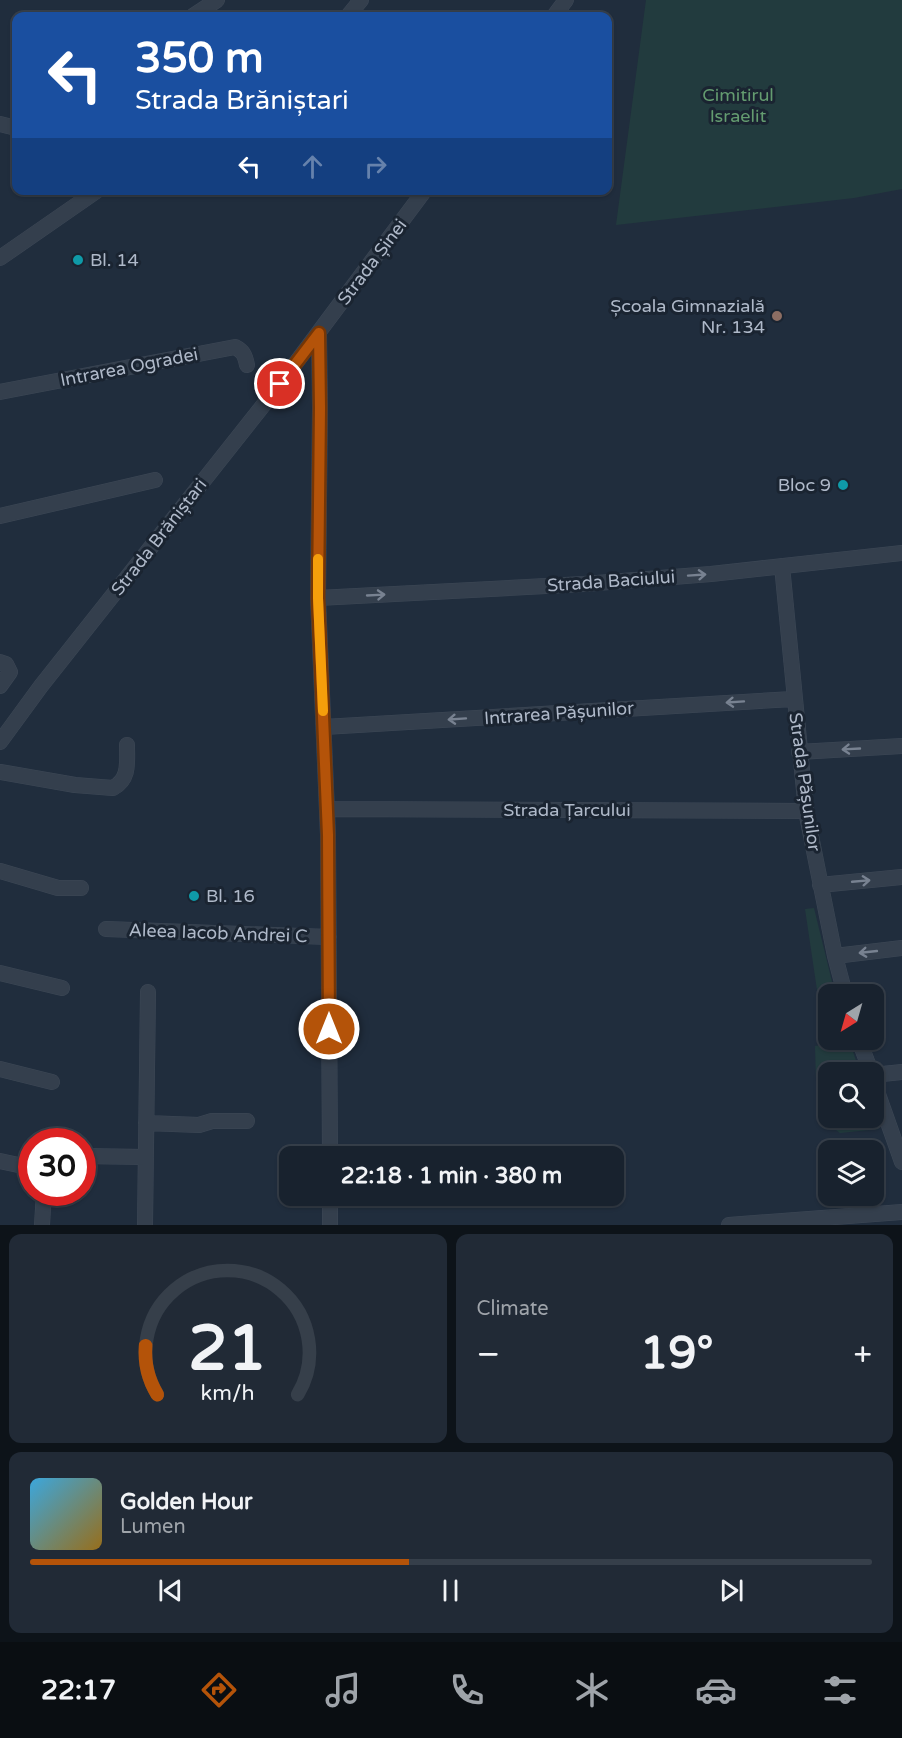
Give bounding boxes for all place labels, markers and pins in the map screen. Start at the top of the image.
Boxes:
place label: Bl. 14 [90,249,139,271]
marker: Bl. 14 [71,253,85,267]
place label: Școala Gimnazială Nr. 134 [610,295,765,338]
marker: Școala Gimnazială Nr. 134 [770,309,784,323]
pin [254,358,305,409]
place label: Bloc 9 [778,474,831,496]
marker: Bloc 9 [836,478,850,492]
place label: Bl. 16 [206,885,255,907]
marker: Bl. 16 [187,889,201,903]

